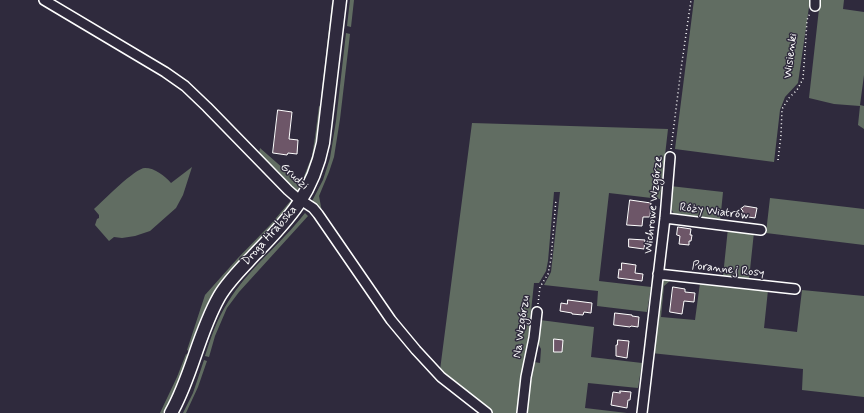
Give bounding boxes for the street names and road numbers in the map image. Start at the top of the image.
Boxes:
street label: Wisienki [781,33,801,79]
street label: Wichrowe Wzgórze [642,155,666,255]
street label: Grudzi [277,160,311,194]
street label: Róży Wiatrów [679,201,749,223]
street label: Droga Hrabska [239,203,301,269]
street label: Porannej Rosy [691,259,765,281]
street label: Na Wzgórzu [510,295,534,359]

